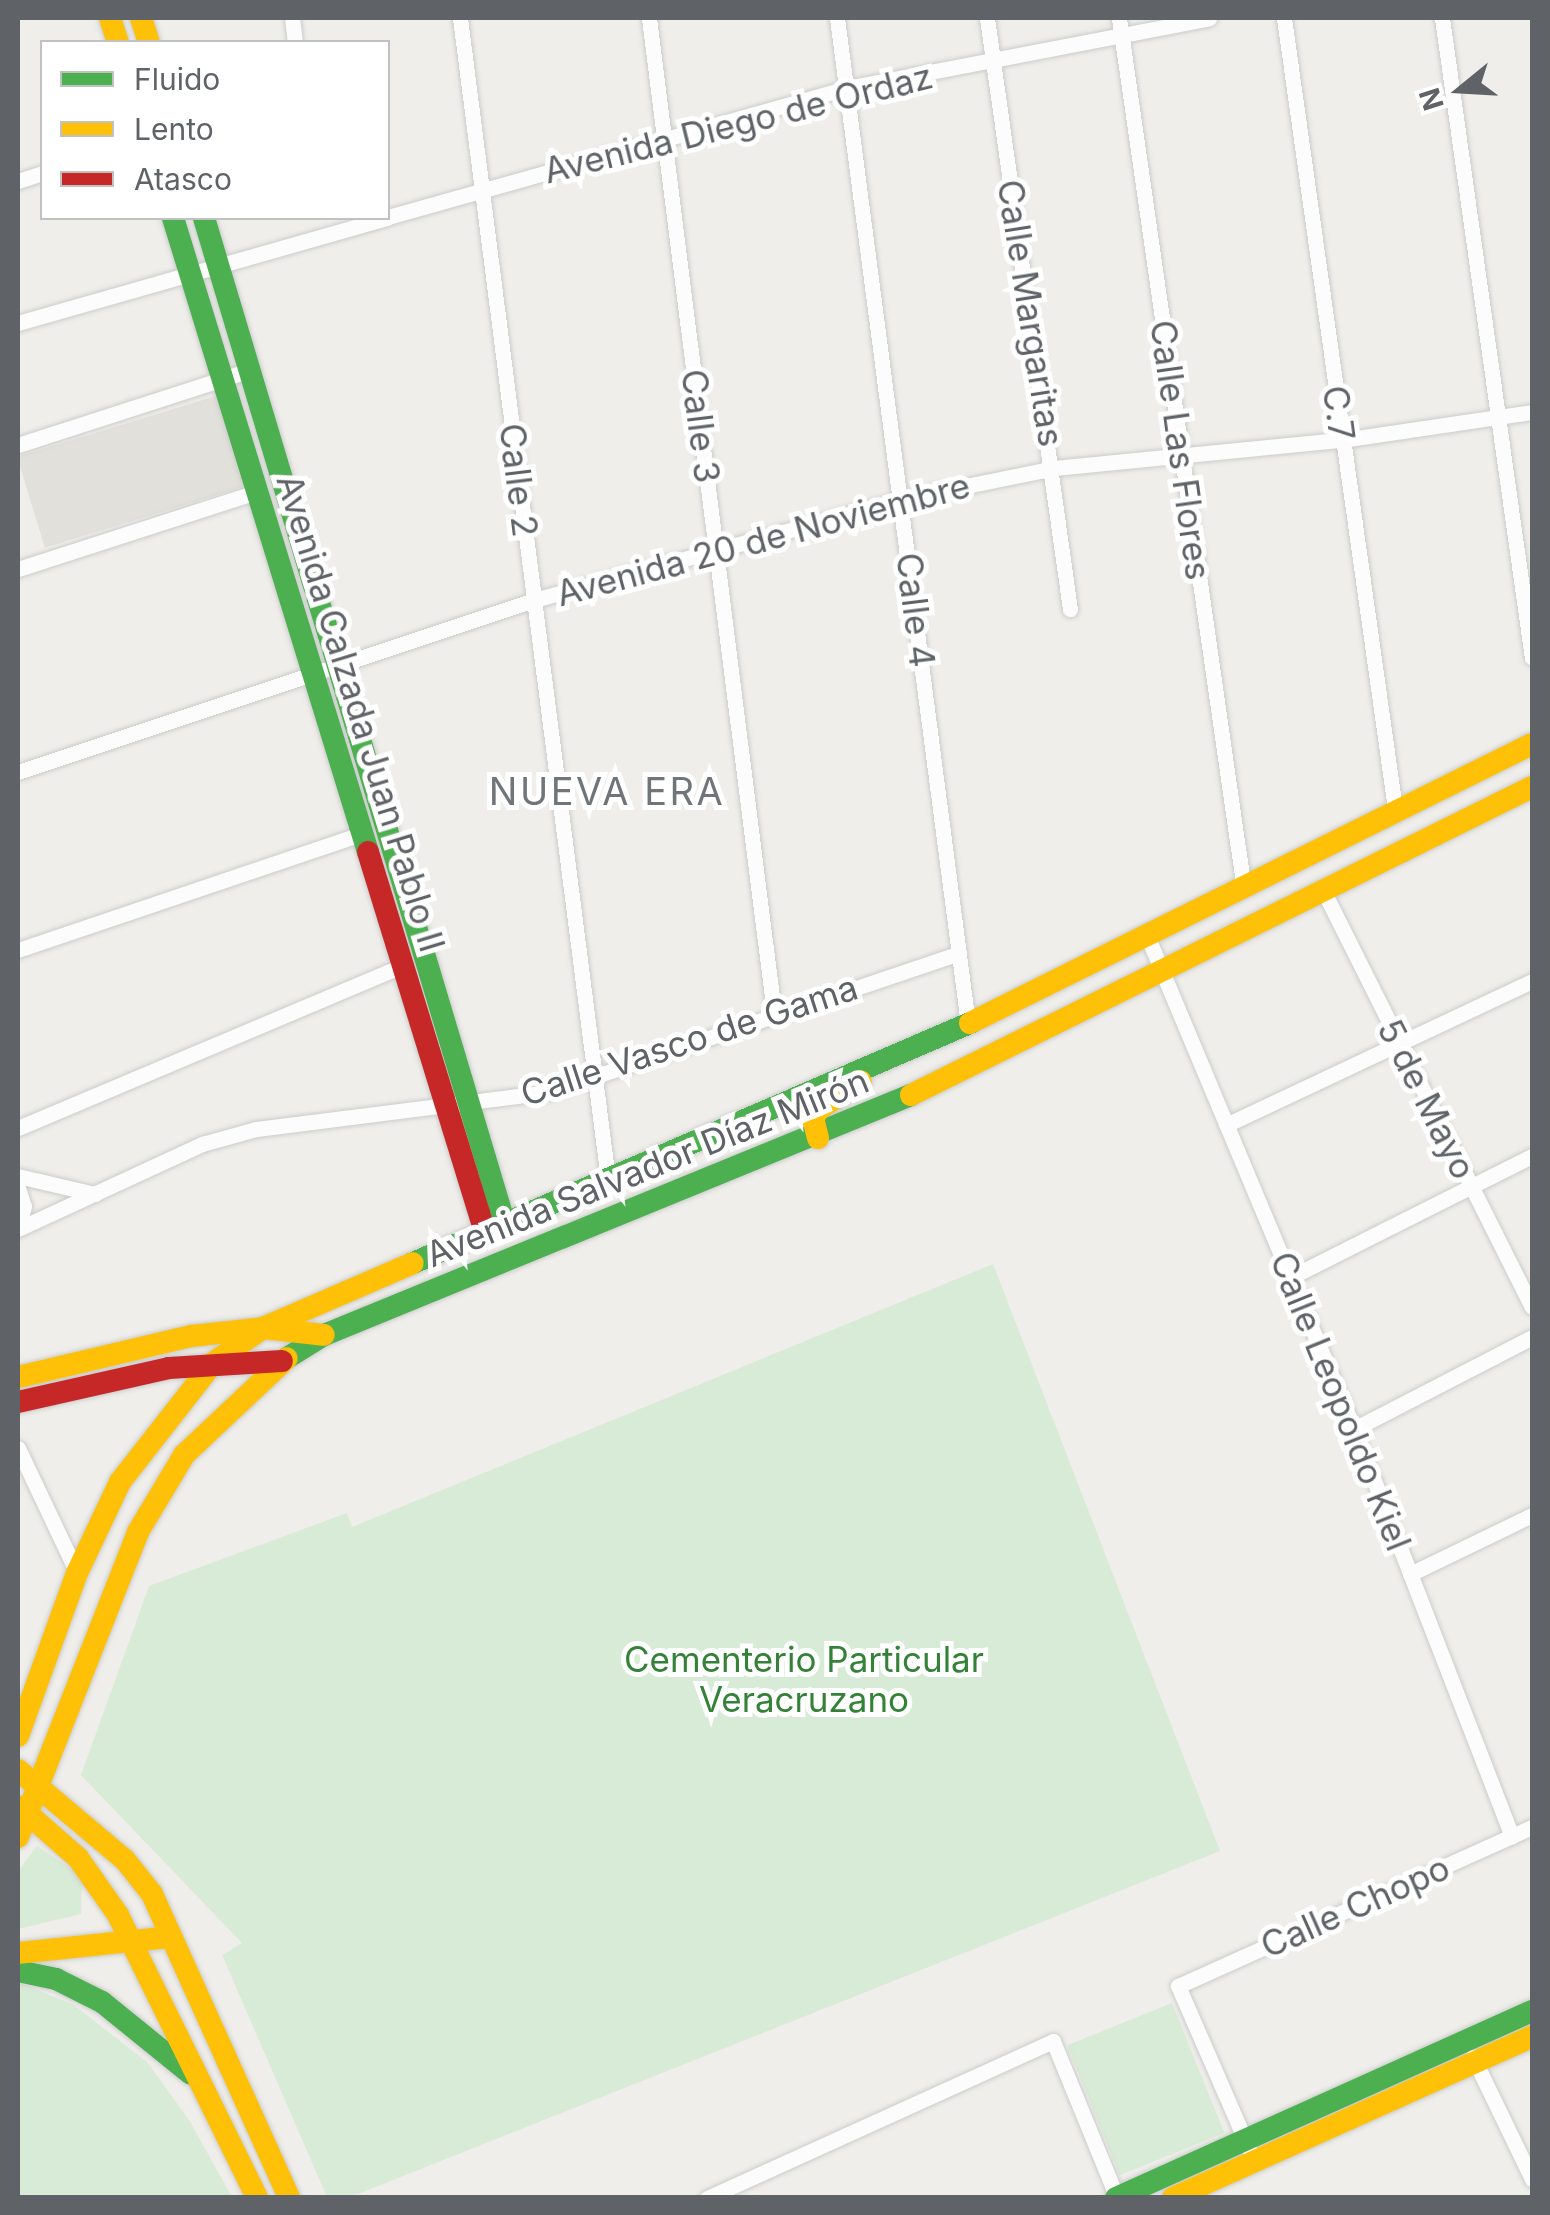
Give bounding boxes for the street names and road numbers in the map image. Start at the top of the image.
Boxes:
street label: Avenida Diego de Ordaz [539,54,937,192]
street label: Calle Margaritas [989,177,1073,449]
street label: Calle Las Flores [1142,317,1220,583]
street label: Calle 3 [673,367,729,485]
street label: C.7 [1314,383,1364,443]
street label: Calle 2 [491,421,547,539]
street label: Avenida 20 de Noviembre [552,464,974,614]
street label: Avenida Calzada Juan Pablo II [268,469,454,957]
street label: Calle 4 [888,550,944,670]
street label: Calle Vasco de Gama [515,966,863,1114]
street label: 5 de Mayo [1369,1012,1485,1186]
street label: Avenida Salvador Díaz Mirón [420,1059,874,1275]
street label: Calle Leopoldo Kiel [1262,1246,1420,1556]
street label: Calle Chopo [1254,1846,1456,1966]

